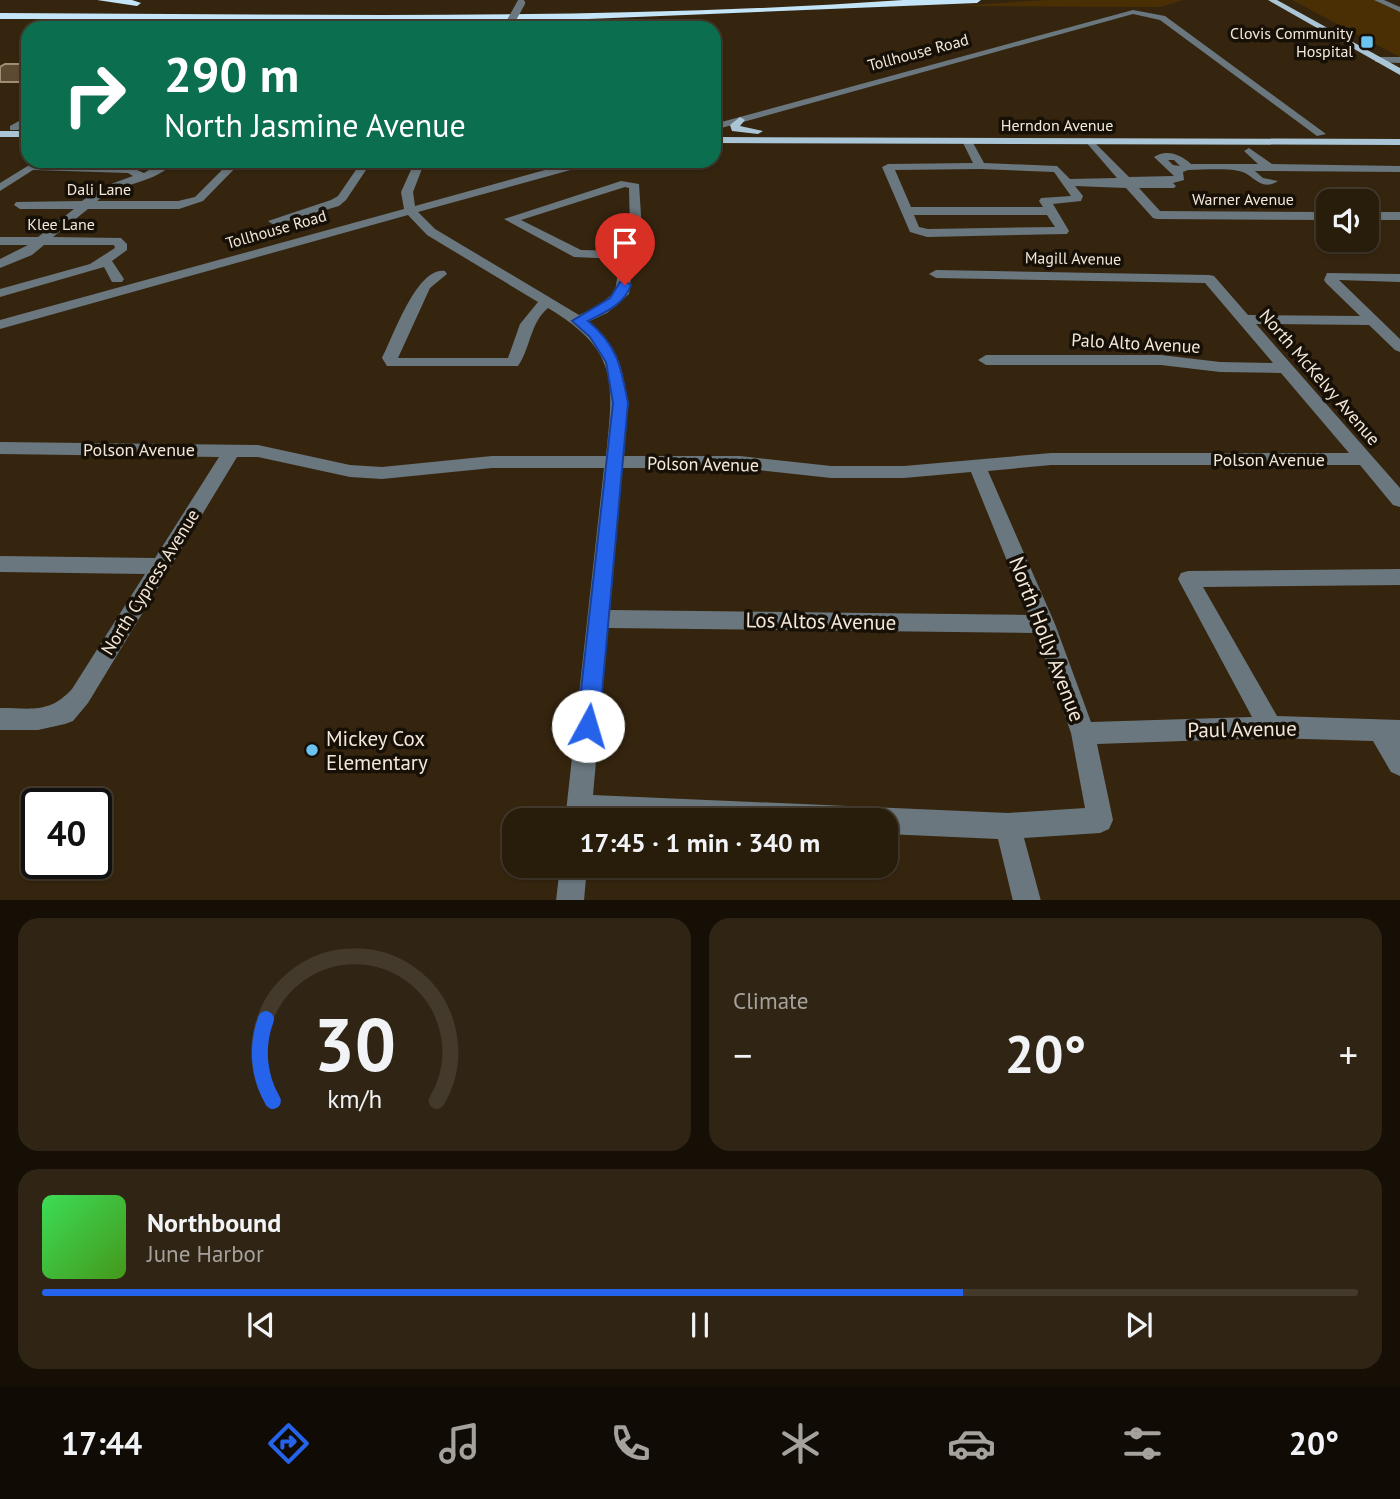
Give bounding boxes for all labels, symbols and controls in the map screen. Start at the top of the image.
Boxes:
place label: Clovis Community Hospital [1230,23,1354,61]
street label: Tollhouse Road [865,29,971,75]
marker: Clovis Community Hospital [1359,34,1375,50]
text: 290 m [164,42,299,106]
icon: right [49,49,140,140]
text: North Jasmine Avenue [164,104,466,146]
street label: Herndon Avenue [1001,115,1113,135]
street label: Dali Lane [67,179,131,199]
street label: Warner Avenue [1192,189,1294,209]
map controls [1316,189,1379,252]
button: sound [1316,189,1379,252]
street label: Tollhouse Road [223,205,329,253]
pin [595,213,655,285]
street label: Klee Lane [27,214,95,234]
icon: arrive [606,224,644,262]
street label: Magill Avenue [1025,247,1121,269]
street label: North McKelvy Avenue [1255,304,1385,450]
street label: Palo Alto Avenue [1071,328,1201,358]
street label: Polson Avenue [83,438,195,461]
street label: Polson Avenue [1213,448,1325,471]
street label: Polson Avenue [647,452,759,476]
street label: North Cypress Avenue [96,505,204,659]
street label: North Holly Avenue [1003,553,1091,725]
street label: Los Altos Avenue [745,606,897,636]
position arrow [551,689,625,763]
street label: Paul Avenue [1187,715,1297,743]
place label: Mickey Cox Elementary [326,725,428,776]
marker: Mickey Cox Elementary [304,742,320,758]
speed limit sign: 40 [21,788,112,879]
text: 17:45 · 1 min · 340 m [580,826,820,859]
text: Climate [733,986,808,1015]
text: 30 [313,997,396,1091]
text: 20° [1005,1020,1086,1087]
text: − [733,1030,752,1079]
text: + [1339,1030,1358,1079]
text: km/h [327,1082,382,1114]
text: Northbound [147,1206,281,1239]
text: June Harbor [147,1239,264,1268]
icon: previous [242,1306,280,1344]
icon: pause [681,1306,719,1344]
icon: next [1120,1306,1158,1344]
icon: directions [264,1419,313,1468]
icon: music [435,1419,484,1468]
icon: phone [606,1419,655,1468]
icon: climate [776,1419,825,1468]
icon: car [947,1419,996,1468]
icon: filters [1118,1419,1167,1468]
text: 17:44 [61,1422,142,1464]
text: 20° [1289,1422,1339,1464]

